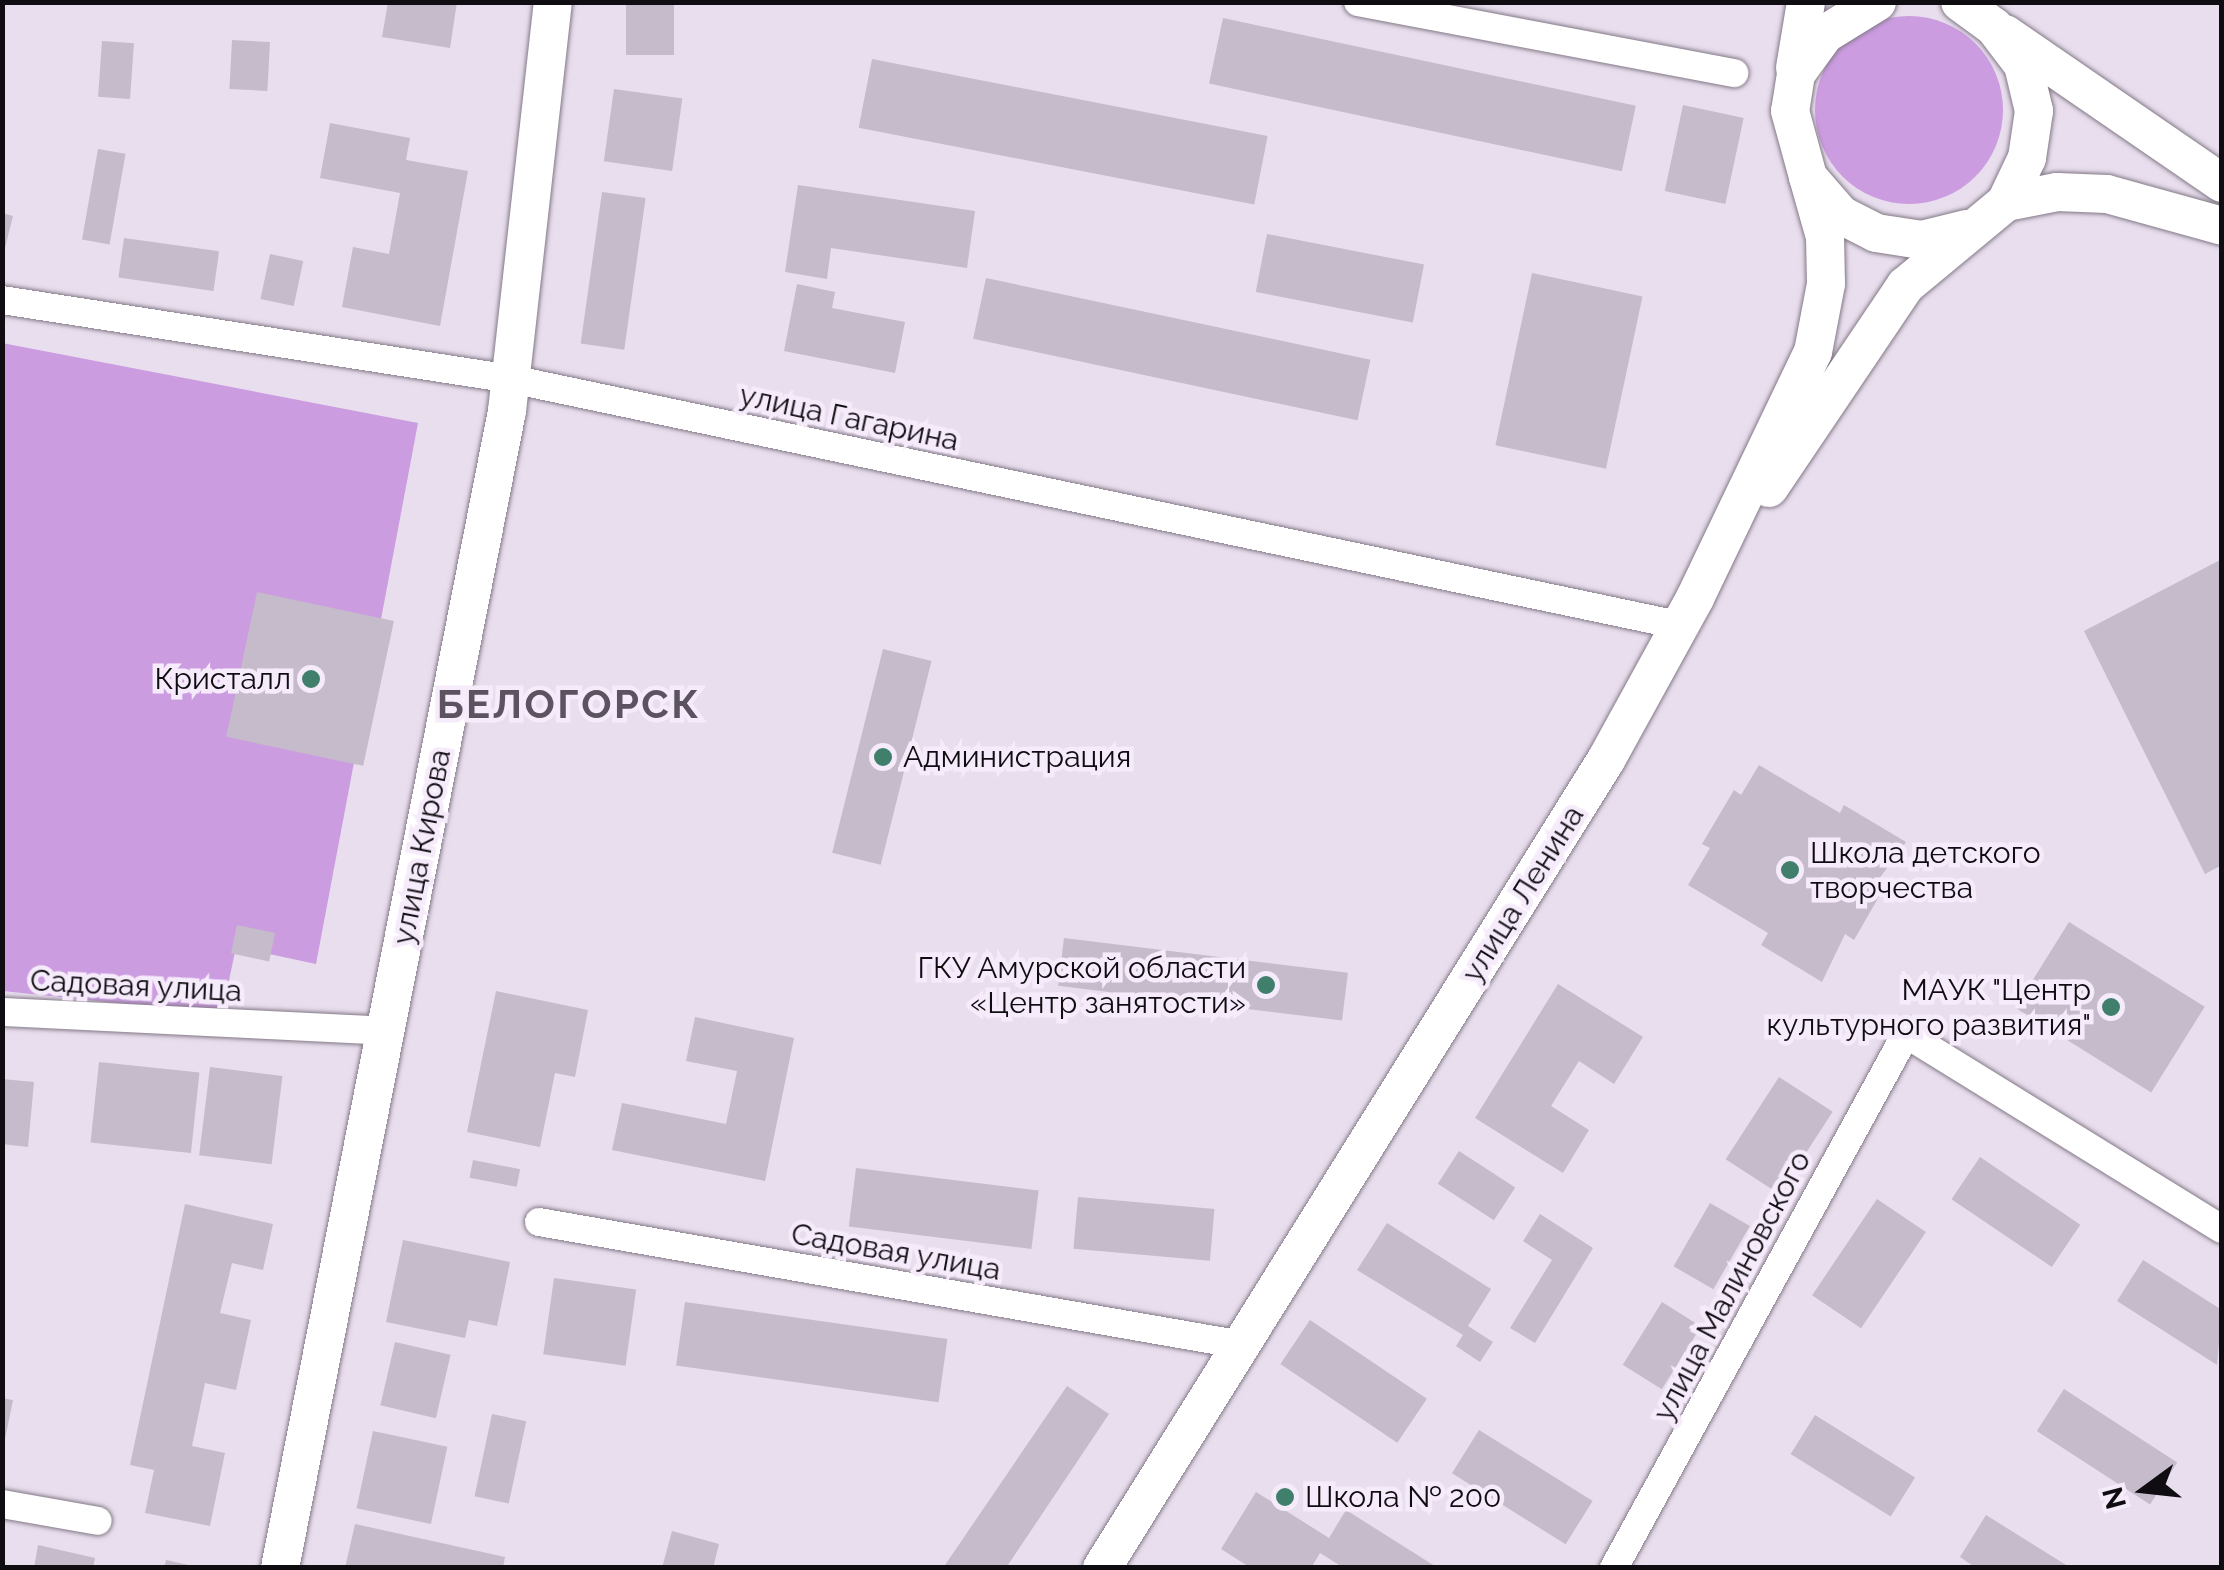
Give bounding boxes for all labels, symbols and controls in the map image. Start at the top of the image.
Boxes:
street label: улица Гагарина [736,377,962,459]
place label: Кристалл [154,661,291,697]
marker: Кристалл [300,668,322,690]
district label: БЕЛОГОРСК [437,680,701,728]
place label: Администрация [903,739,1131,775]
street label: улица Кирова [385,746,459,948]
marker: Администрация [872,746,894,768]
street label: улица Ленина [1454,799,1592,989]
place label: Школа детского творчества [1810,835,2041,906]
marker: Школа детского творчества [1779,859,1801,881]
place label: ГКУ Амурской области «Центр занятости» [917,950,1246,1020]
street label: Садовая улица [29,962,243,1010]
place label: МАУК "Центр культурного развития" [1766,972,2091,1042]
marker: ГКУ Амурской области «Центр занятости» [1255,974,1277,996]
marker: МАУК "Центр культурного развития" [2100,996,2122,1018]
street label: улица Малиновского [1646,1145,1818,1427]
street label: Садовая улица [788,1216,1004,1288]
north arrow [2094,1440,2194,1540]
place label: Школа № 200 [1305,1479,1501,1515]
text: N [2096,1483,2133,1512]
marker: Школа № 200 [1274,1486,1296,1508]

